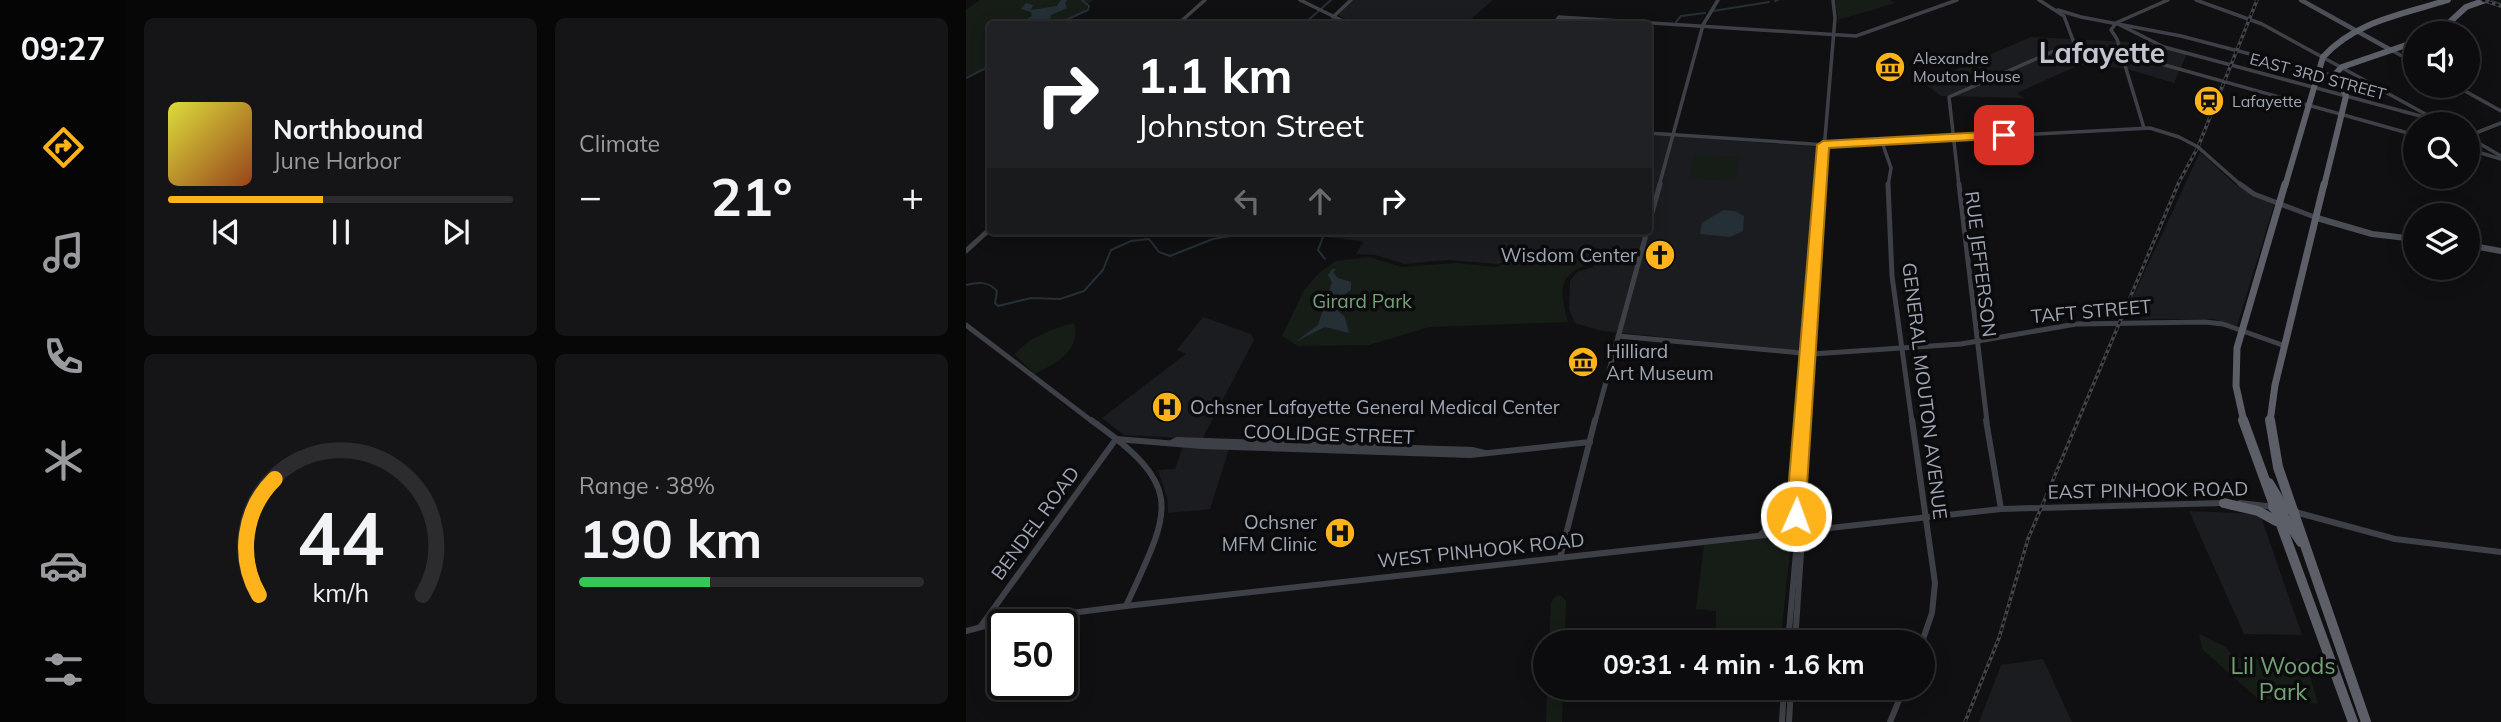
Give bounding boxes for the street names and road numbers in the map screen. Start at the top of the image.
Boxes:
street label: EAST 3RD STREET [2248,48,2388,104]
street label: RUE JEFFERSON [1960,190,2002,338]
street label: GENERAL MOUTON AVENUE [1897,261,1953,521]
street label: TAFT STREET [2030,294,2153,328]
street label: COOLIDGE STREET [1243,419,1415,449]
street label: BENDEL ROAD [986,461,1084,585]
street label: EAST PINHOOK ROAD [2047,476,2249,504]
street label: WEST PINHOOK ROAD [1376,527,1586,573]

